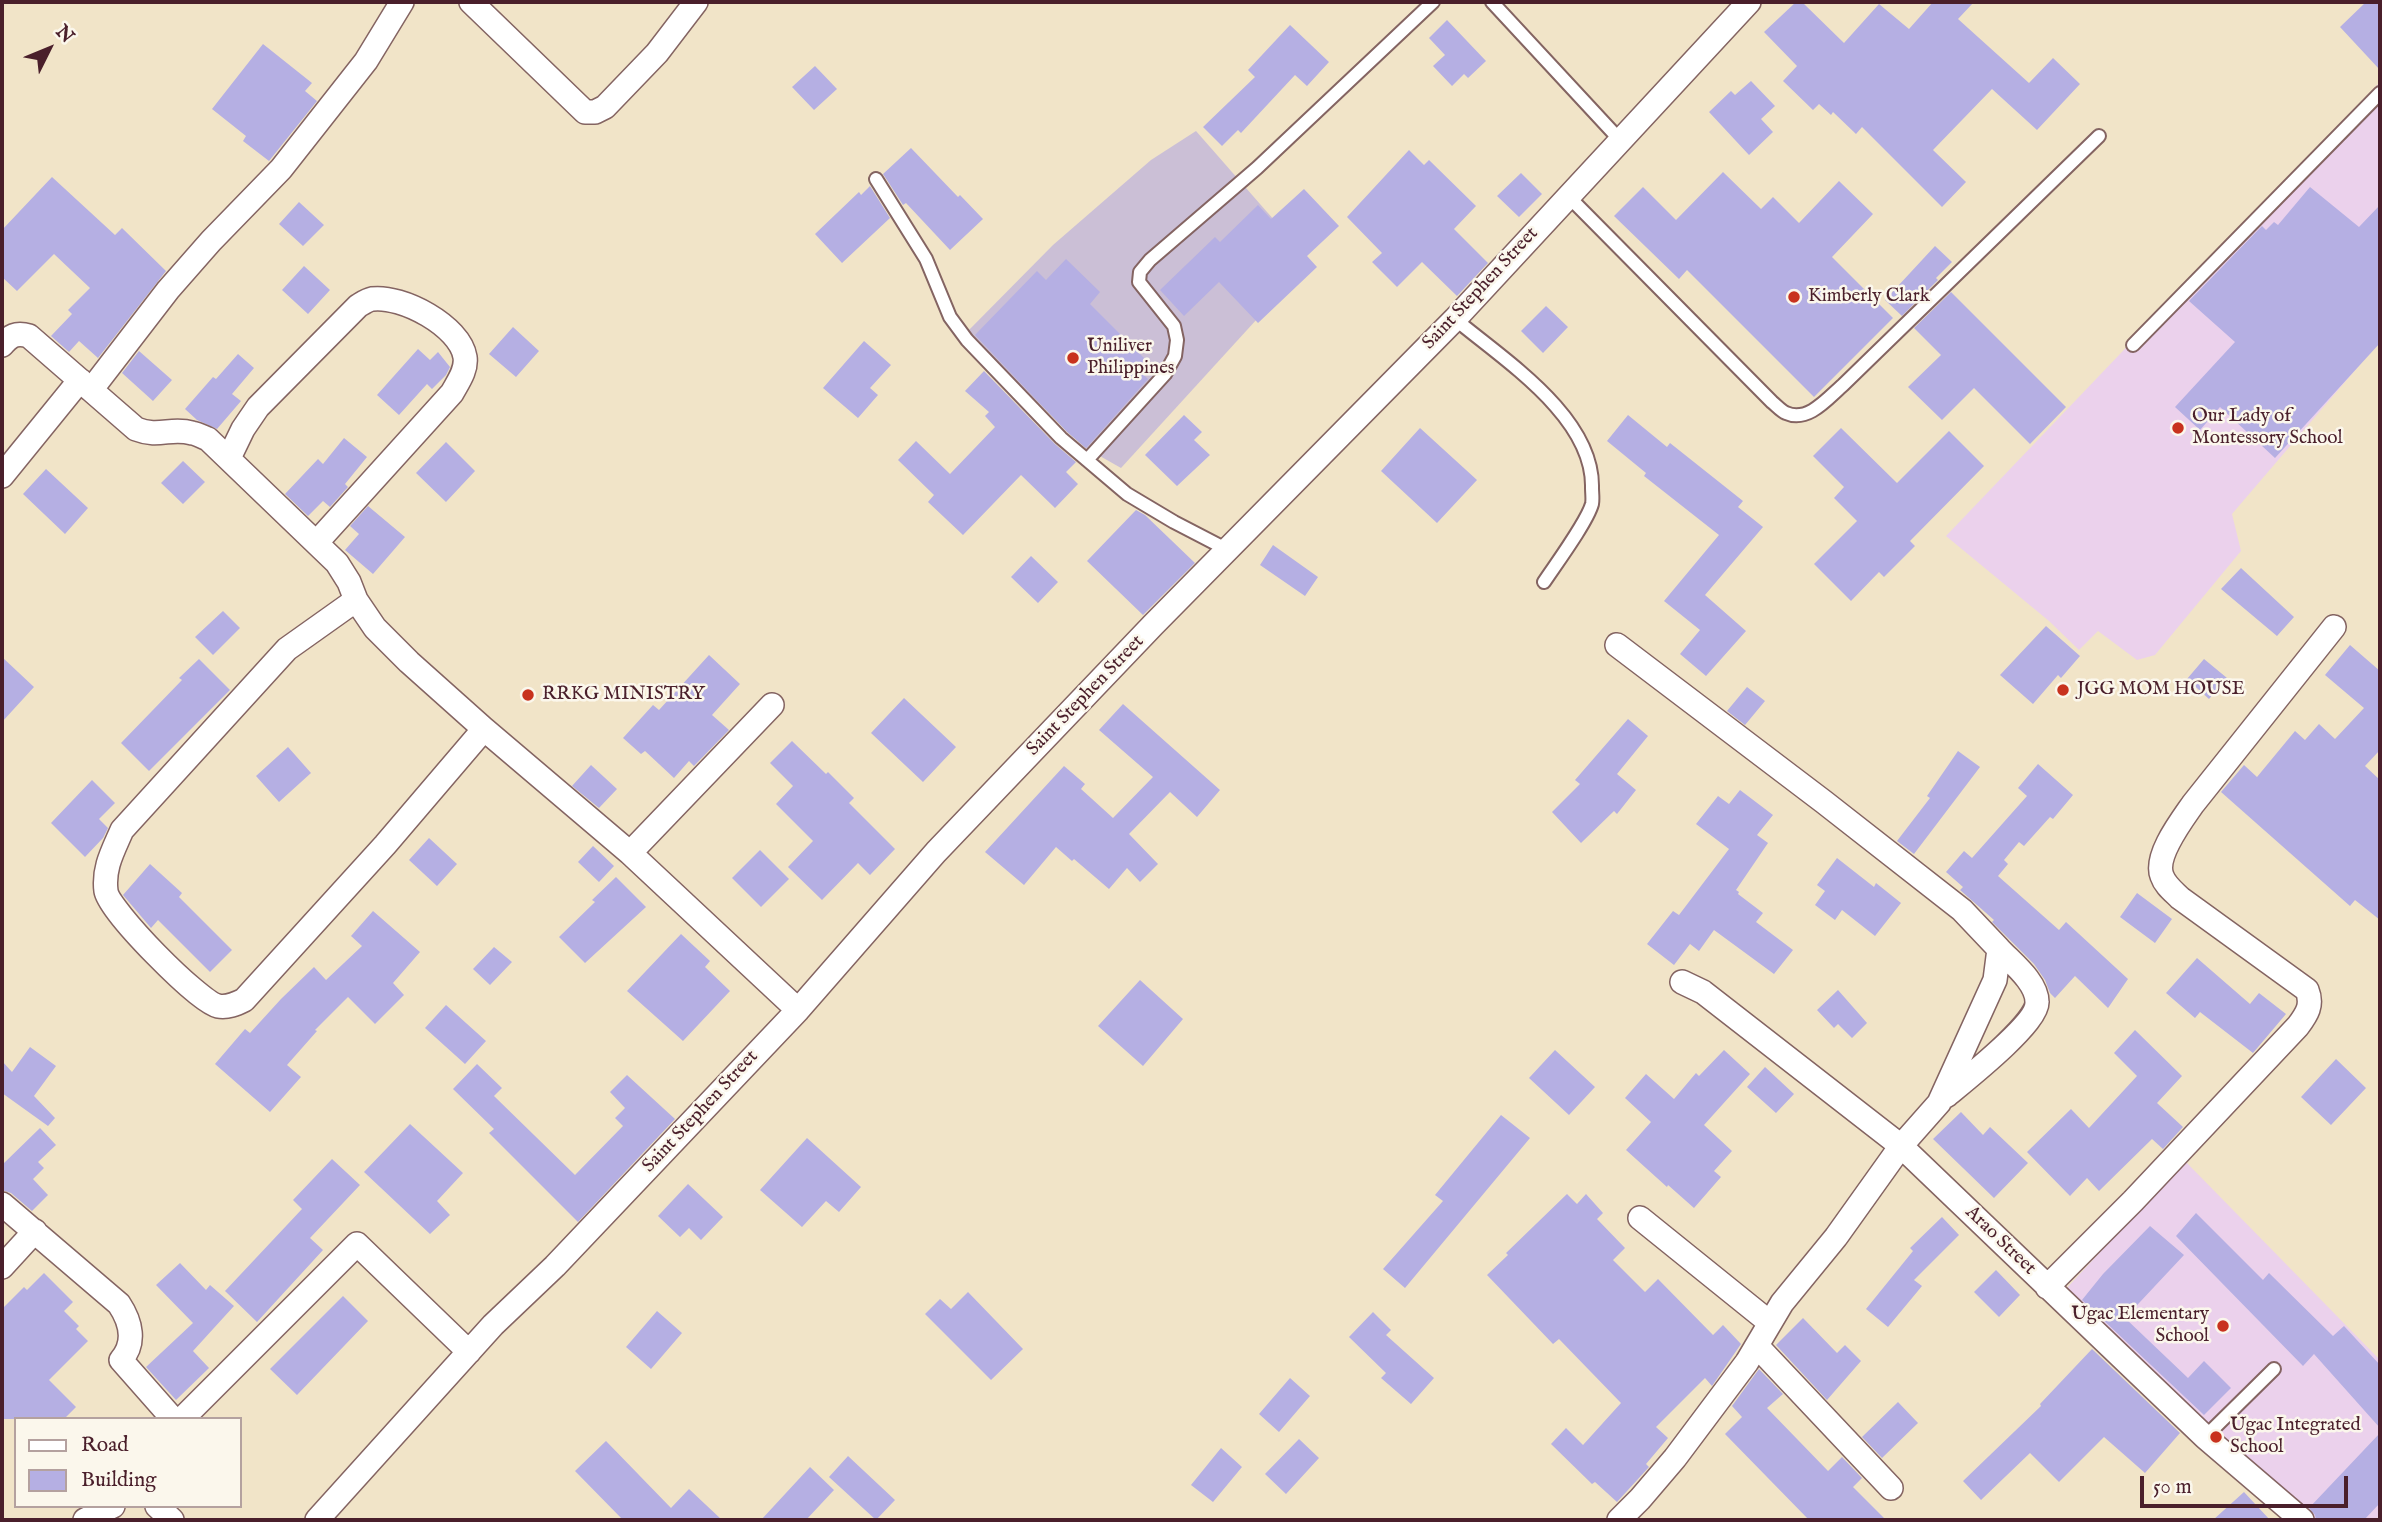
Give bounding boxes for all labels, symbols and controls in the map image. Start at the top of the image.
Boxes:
north arrow [14,14,84,84]
text: N [50,20,79,49]
street label: Saint Stephen Street [1418,223,1544,355]
place label: Kimberly Clark [1808,286,1930,308]
marker: Kimberly Clark [1786,289,1802,305]
place label: Uniliver Philippines [1087,336,1175,380]
marker: Uniliver Philippines [1065,350,1081,366]
place label: Our Lady of Montessory School [2192,406,2343,450]
marker: Our Lady of Montessory School [2170,420,2186,436]
street label: Saint Stephen Street [1023,631,1149,761]
place label: JGG MOM HOUSE [2077,679,2245,701]
marker: JGG MOM HOUSE [2055,682,2071,698]
place label: RRKG MINISTRY [542,684,705,706]
marker: RRKG MINISTRY [520,687,536,703]
street label: Saint Stephen Street [638,1046,764,1178]
street label: Arao Street [1960,1202,2040,1280]
place label: Ugac Elementary School [2071,1304,2209,1348]
marker: Ugac Elementary School [2215,1318,2231,1334]
place label: Ugac Integrated School [2230,1415,2361,1459]
legend [14,1417,242,1508]
marker: Ugac Integrated School [2208,1429,2224,1445]
text: Road [81,1432,128,1459]
scale bar [2144,1462,2352,1506]
text: Building [81,1467,156,1494]
text: 50 m [2153,1474,2192,1501]

